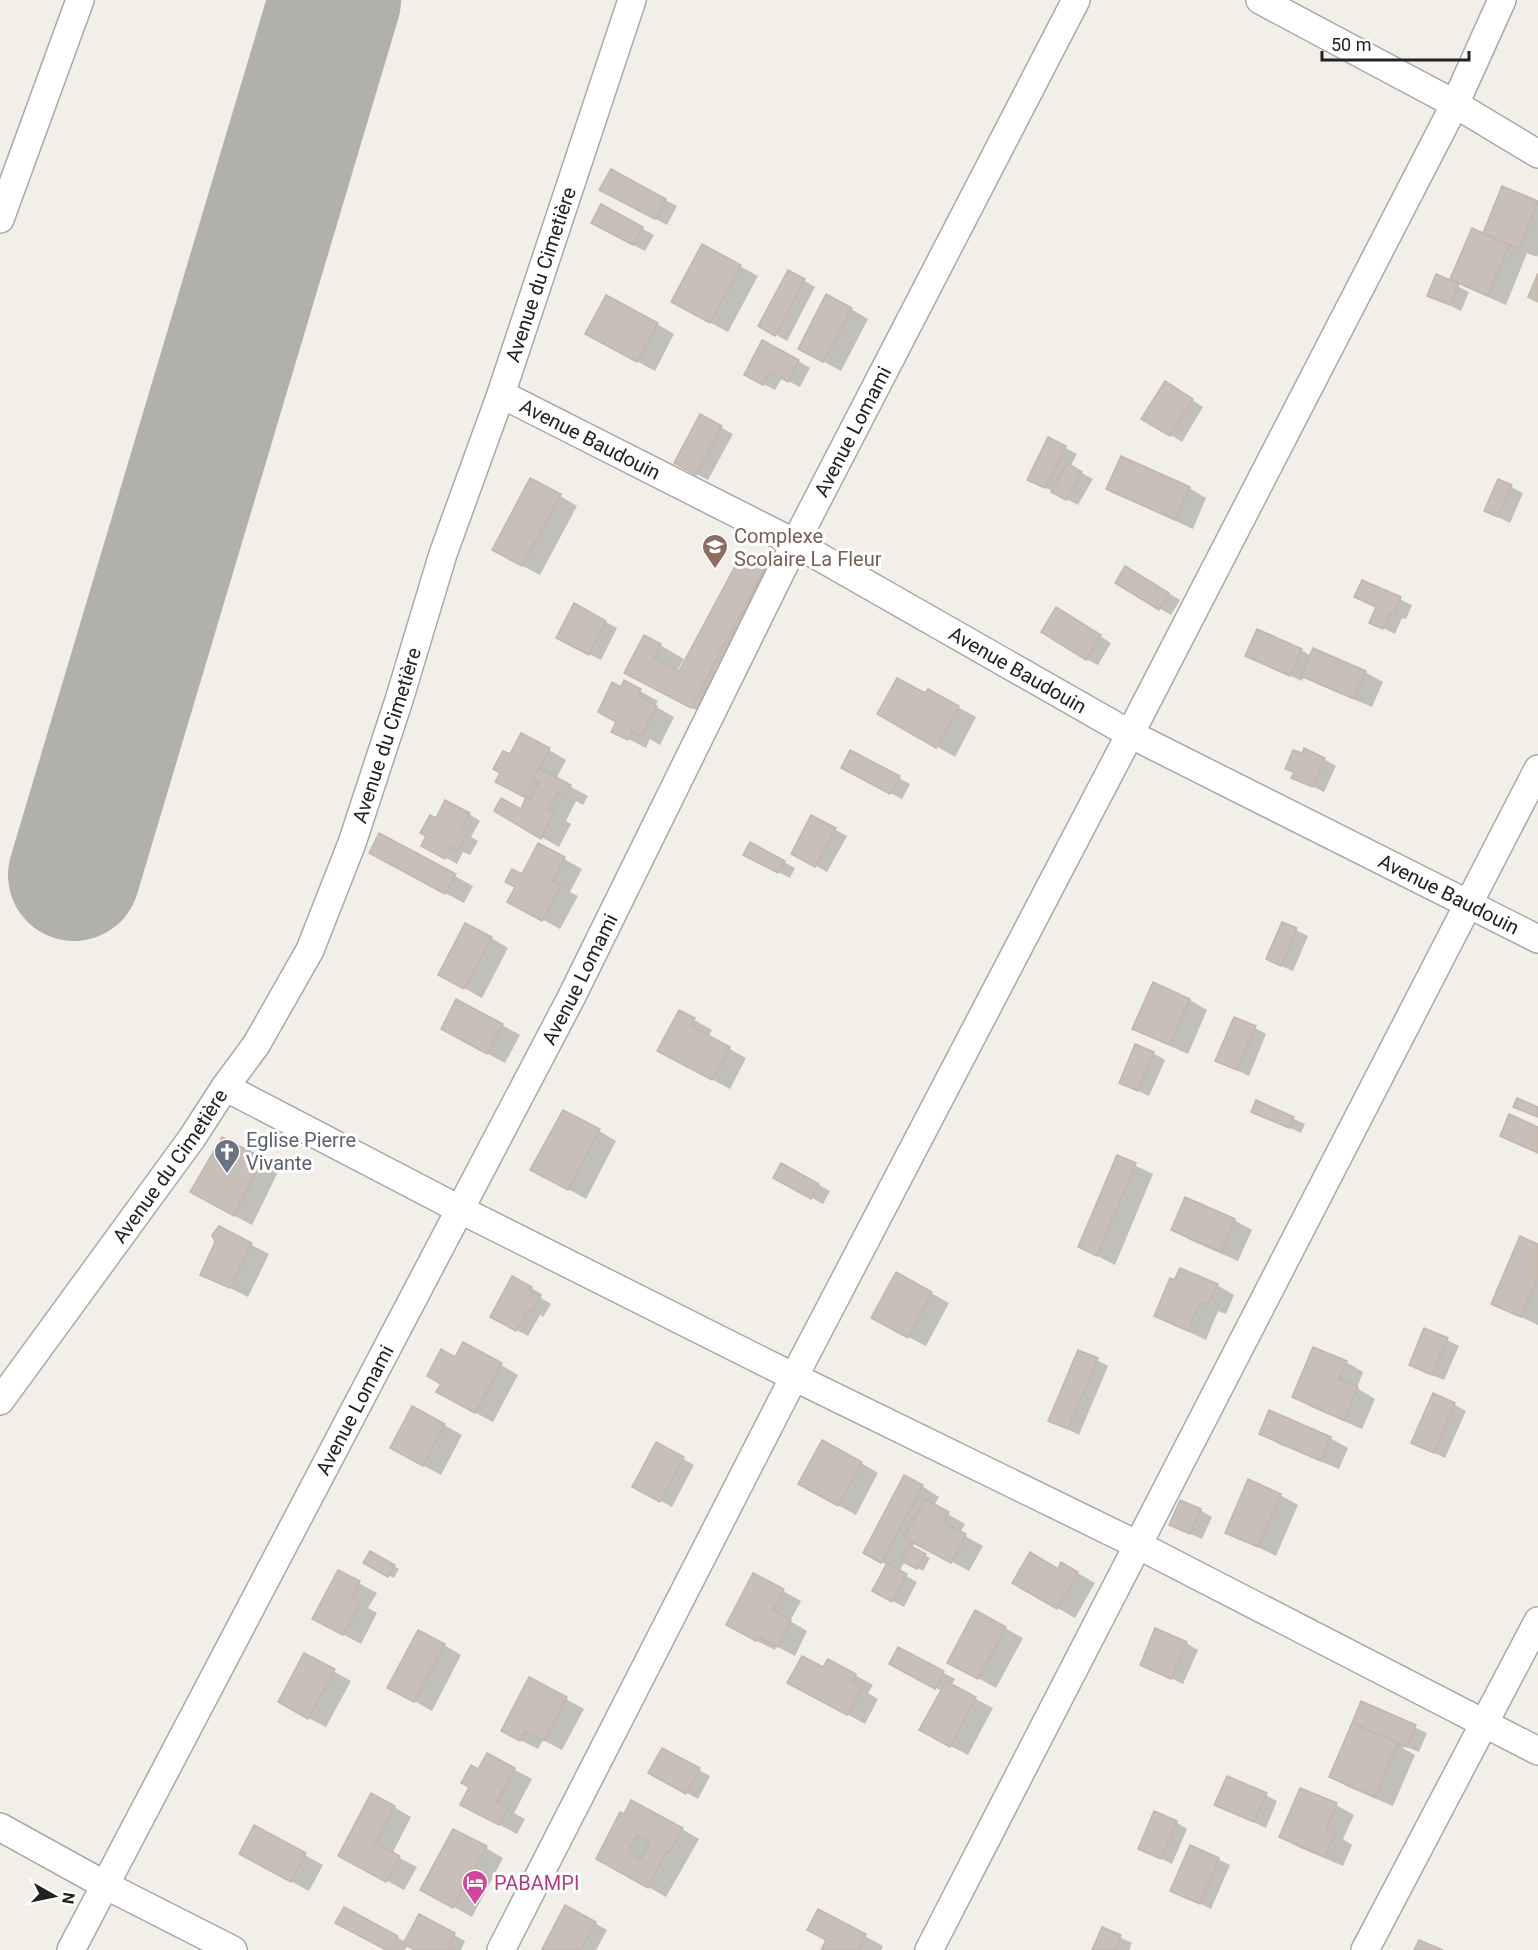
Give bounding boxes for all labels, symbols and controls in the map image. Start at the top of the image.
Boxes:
scale bar [1322,24,1469,62]
text: 50 m [1331,34,1371,55]
street label: Avenue du Cimetière [501,184,581,365]
street label: Avenue Lomami [809,362,896,501]
street label: Avenue Baudouin [516,394,664,485]
place label: Complexe Scolaire La Fleur [734,524,882,571]
school or university icon: Complexe Scolaire La Fleur [700,532,730,570]
street label: Avenue Baudouin [945,621,1091,719]
street label: Avenue du Cimetière [347,645,426,826]
street label: Avenue Baudouin [1374,849,1523,940]
street label: Avenue Lomami [537,910,623,1049]
street label: Avenue du Cimetière [107,1085,232,1248]
place label: Eglise Pierre Vivante [246,1128,356,1175]
church icon: Eglise Pierre Vivante [212,1137,242,1175]
street label: Avenue Lomami [311,1341,399,1479]
north arrow [24,1866,84,1926]
hotel icon: PABAMPI [460,1868,490,1906]
place label: PABAMPI [494,1871,579,1895]
text: N [58,1891,79,1905]

